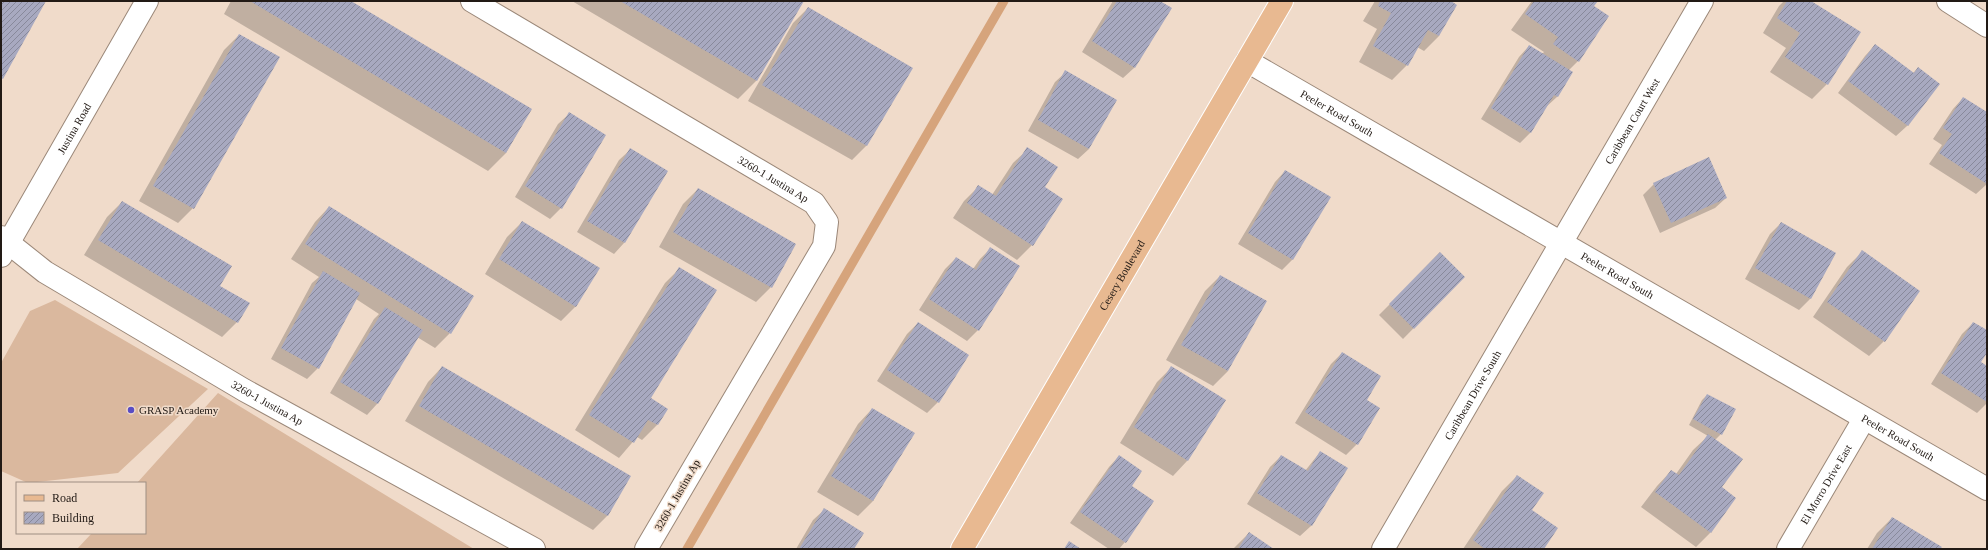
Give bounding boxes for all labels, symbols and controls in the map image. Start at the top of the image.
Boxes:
street label: Caribbean Court West [1602,76,1662,166]
street label: Peeler Road South [1299,87,1376,139]
street label: Justina Road [55,100,94,156]
street label: 3260-1 Justina Ap [736,153,811,205]
street label: Cesery Boulevard [1097,238,1147,312]
street label: Peeler Road South [1579,250,1656,301]
street label: Caribbean Drive South [1442,348,1504,442]
street label: 3260-1 Justina Ap [229,378,306,427]
place label: GRASP Academy [139,404,219,416]
marker: GRASP Academy [126,405,136,415]
street label: Peeler Road South [1859,412,1937,463]
street label: El Morro Drive East [1798,442,1854,526]
street label: 3260-1 Justina Ap [652,457,702,533]
legend [16,482,146,534]
text: Road [52,491,77,505]
text: Building [52,511,94,525]

